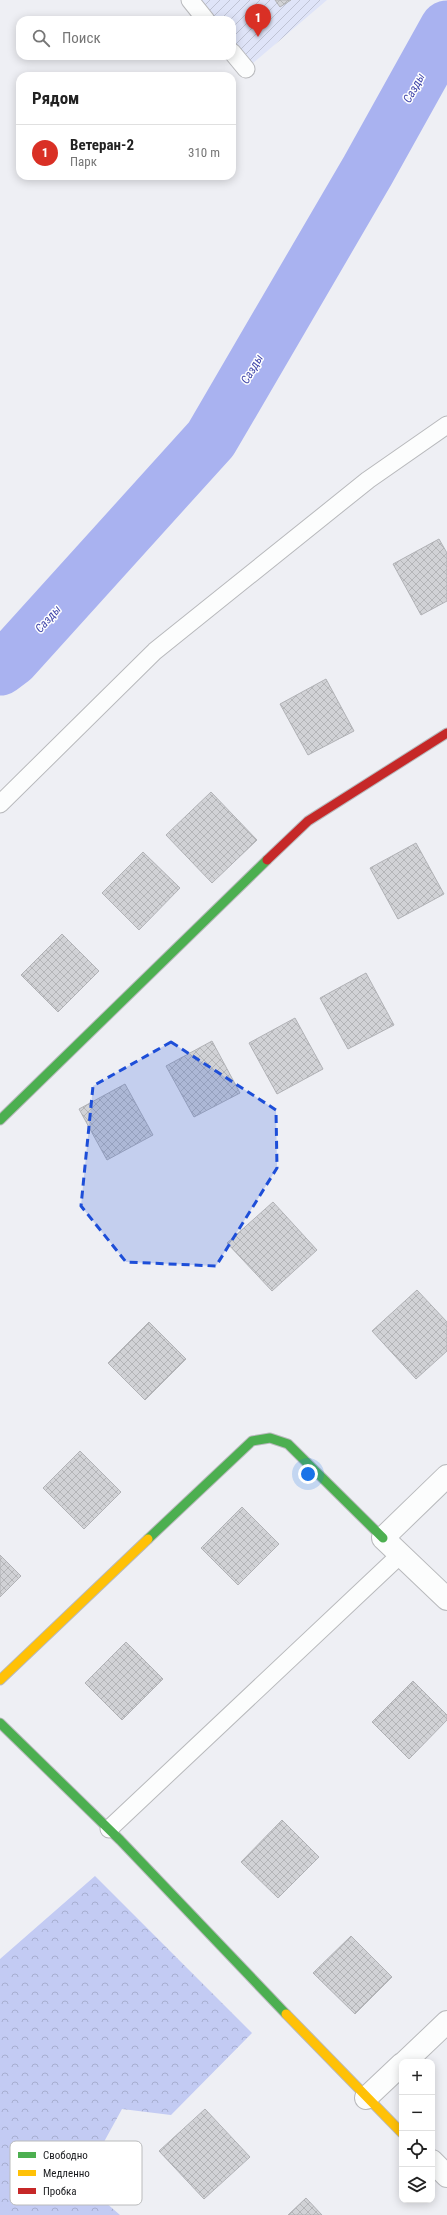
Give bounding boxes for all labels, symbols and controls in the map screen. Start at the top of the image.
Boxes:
pin: 1 [245,4,271,37]
search box [16,16,236,60]
icon: search [30,27,52,49]
text: Поиск [62,29,101,47]
water label: Сазды [400,71,428,105]
text: Рядом [32,88,79,108]
text: Ветеран-2 [70,136,134,154]
text: 1 [42,145,48,160]
text: 310 m [188,145,220,160]
text: Парк [70,154,97,169]
water label: Сазды [238,352,266,386]
water label: Сазды [32,603,64,635]
your location [298,1464,318,1484]
map controls [399,2059,435,2203]
button: + [399,2059,435,2095]
button: − [399,2095,435,2131]
button: locate [399,2131,435,2167]
legend [10,2141,142,2205]
text: Свободно [43,2149,88,2162]
text: Медленно [43,2167,90,2180]
button: layers [399,2167,435,2203]
text: Пробка [43,2185,77,2198]

